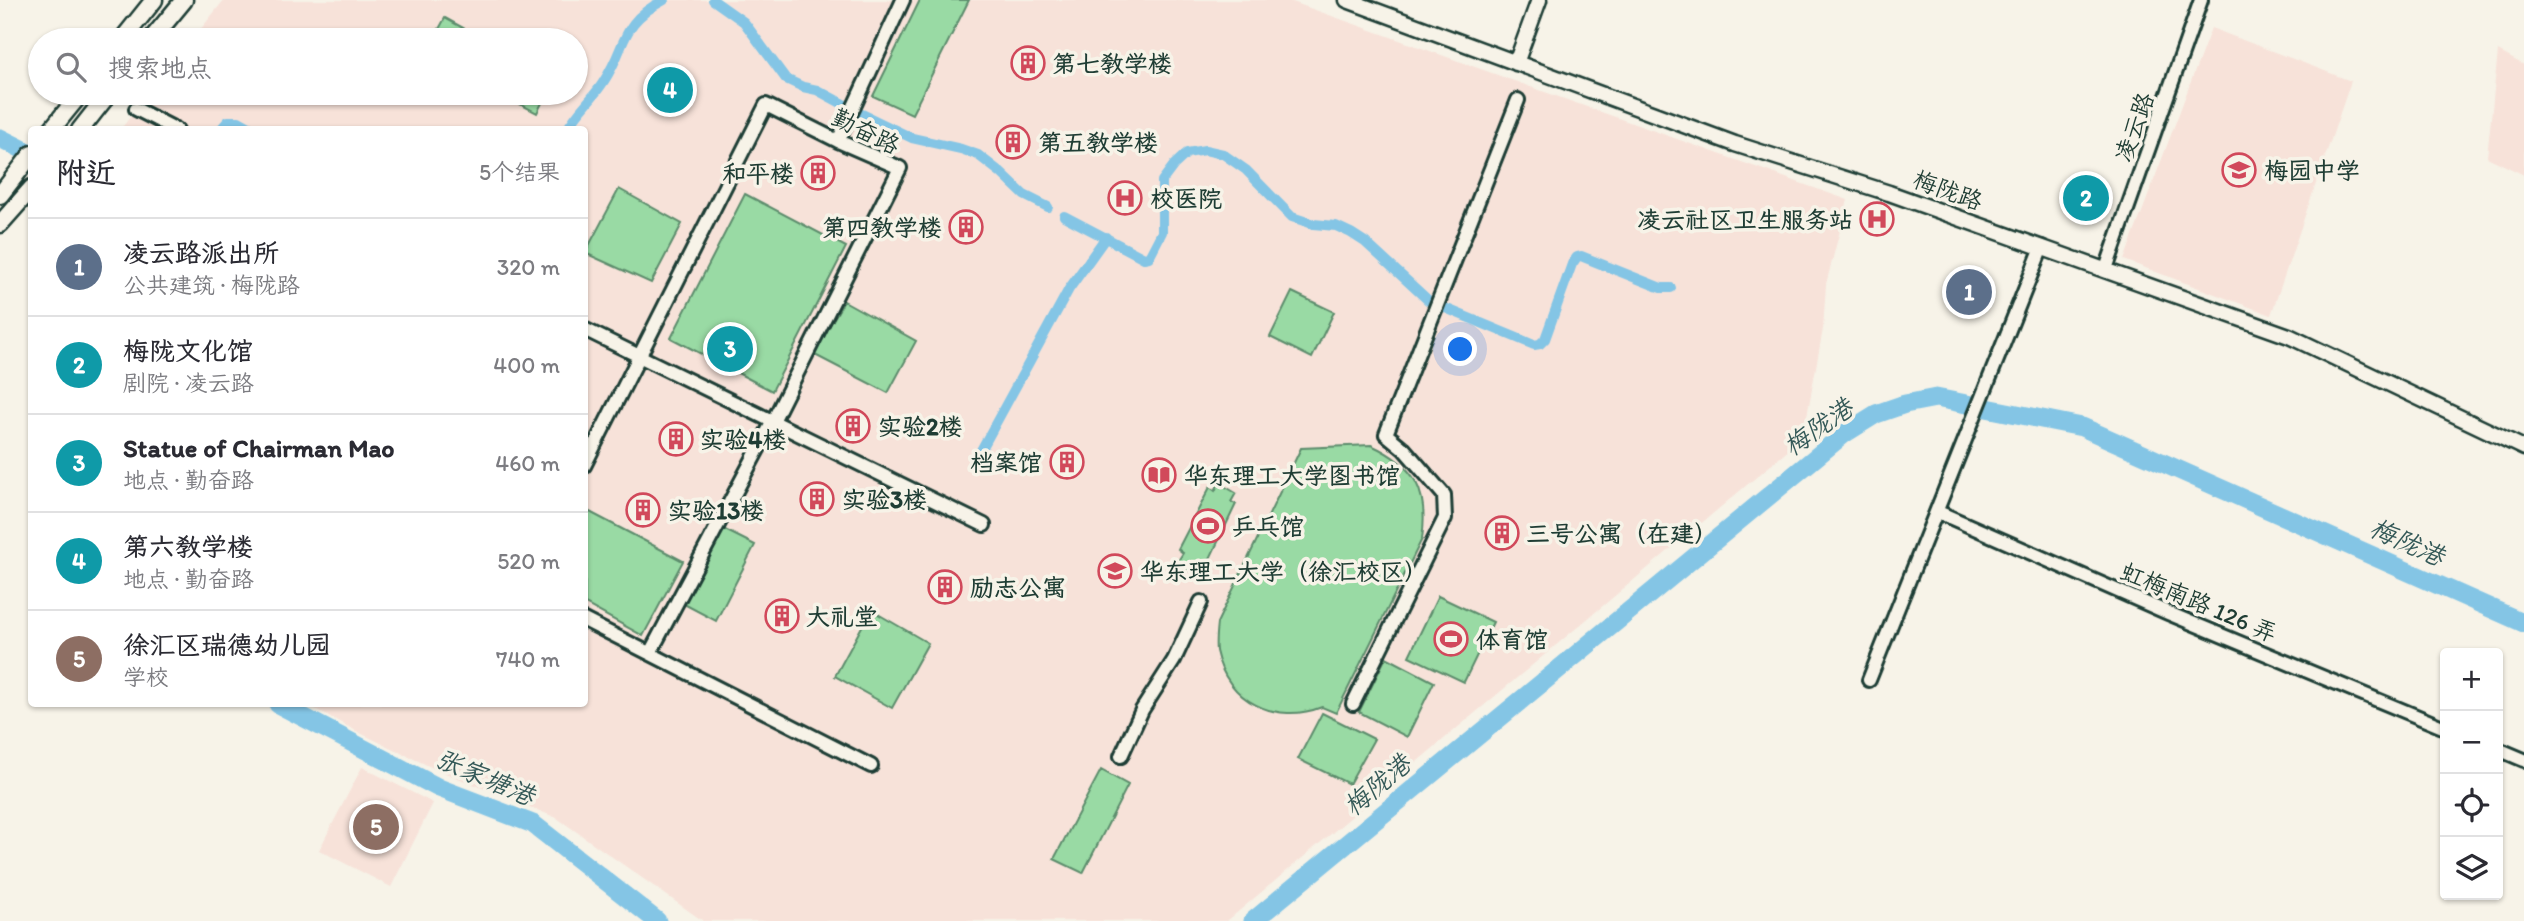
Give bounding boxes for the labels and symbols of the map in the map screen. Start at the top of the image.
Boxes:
building icon: 第七教学楼 [1009,44,1047,82]
place label: 第七教学楼 [1052,49,1172,78]
pin: 4 [647,64,693,116]
street label: 凌云路 [2108,88,2160,166]
street label: 勤奋路 [827,102,905,160]
building icon: 第五教学楼 [994,123,1032,161]
place label: 第五教学楼 [1038,128,1158,157]
school or university icon: 梅园中学 [2220,151,2258,189]
building icon: 和平楼 [799,154,837,192]
place label: 梅园中学 [2264,156,2360,185]
place label: 和平楼 [722,159,794,188]
street label: 梅陇路 [1909,164,1987,216]
pin: 2 [2063,172,2109,224]
hospital icon: 校医院 [1106,179,1144,217]
place label: 校医院 [1150,184,1222,213]
hospital icon: 凌云社区卫生服务站 [1858,200,1896,238]
place label: 凌云社区卫生服务站 [1637,205,1853,234]
building icon: 第四教学楼 [947,208,985,246]
place label: 第四教学楼 [822,213,942,242]
pin: 1 [1946,266,1992,318]
pin: 3 [707,323,753,375]
your location [1443,332,1477,366]
water label: 梅陇港 [1777,390,1862,462]
building icon: 实验2楼 [834,407,872,445]
place label: 实验2楼 [878,412,963,441]
building icon: 实验4楼 [657,420,695,458]
place label: 实验4楼 [700,425,786,454]
building icon: 档案馆 [1048,443,1086,481]
place label: 档案馆 [970,448,1042,477]
library icon: 华东理工大学图书馆 [1140,456,1178,494]
place label: 华东理工大学图书馆 [1184,461,1400,490]
building icon: 实验3楼 [798,480,836,518]
place label: 实验3楼 [842,485,927,514]
building icon: 实验13楼 [624,491,662,529]
place label: 实验13楼 [668,496,764,525]
sports icon: 乒乓馆 [1189,507,1227,545]
place label: 乒乓馆 [1232,512,1304,541]
water label: 梅陇港 [2365,512,2452,574]
building icon: 三号公寓（在建） [1483,514,1521,552]
place label: 三号公寓（在建） [1526,519,1718,548]
school or university icon: 华东理工大学（徐汇校区） [1096,552,1134,590]
street label: 虹梅南路 126 弄 [2116,556,2282,648]
place label: 华东理工大学（徐汇校区） [1140,557,1428,586]
building icon: 励志公寓 [926,568,964,606]
place label: 励志公寓 [970,573,1066,602]
building icon: 大礼堂 [763,597,801,635]
place label: 大礼堂 [806,602,878,631]
sports icon: 体育馆 [1432,620,1470,658]
place label: 体育馆 [1476,625,1548,654]
water label: 张家塘港 [431,742,542,813]
water label: 梅陇港 [1337,746,1419,822]
pin: 5 [353,801,399,853]

